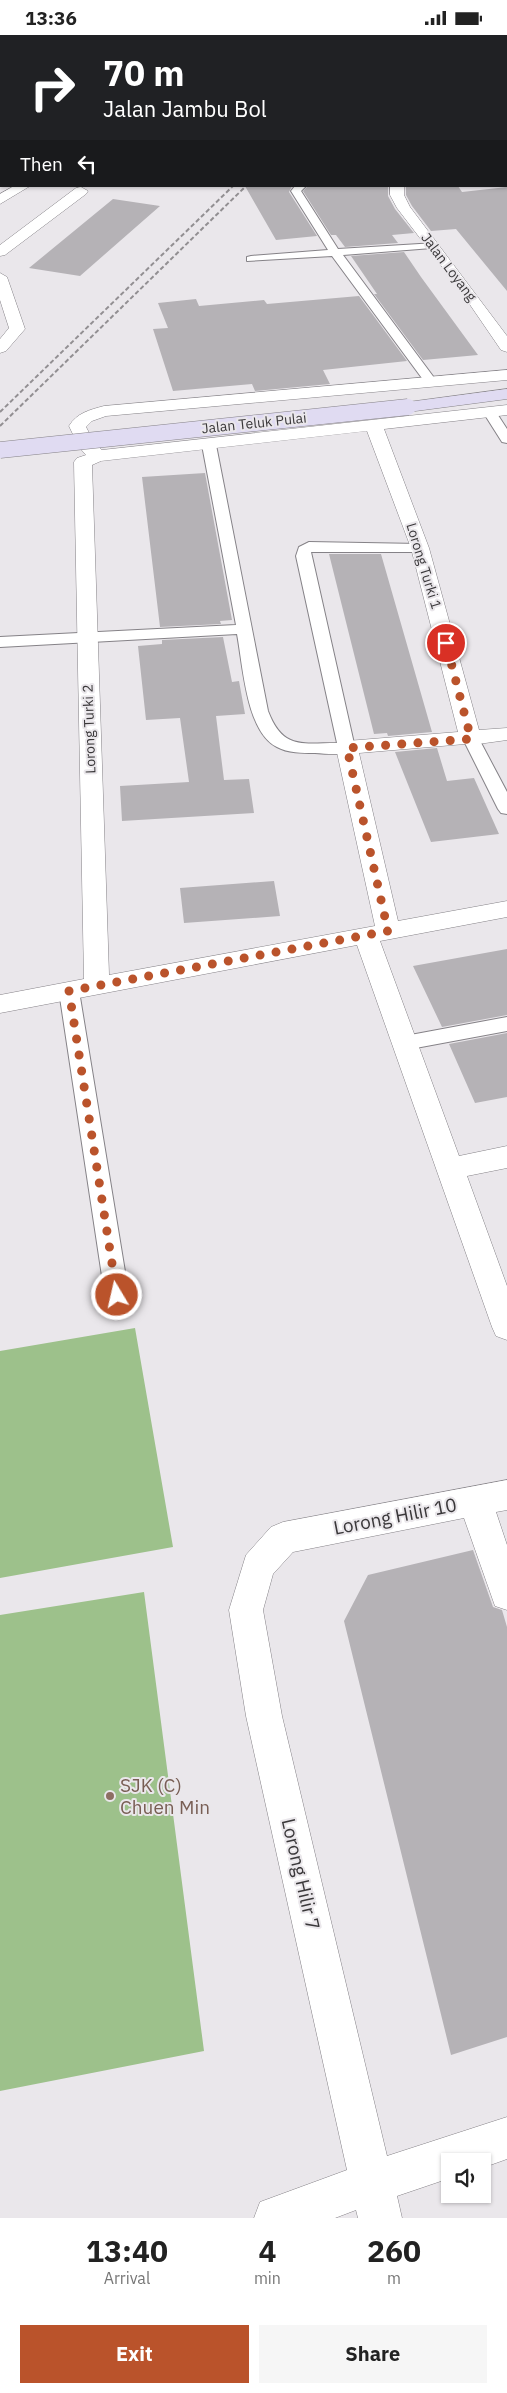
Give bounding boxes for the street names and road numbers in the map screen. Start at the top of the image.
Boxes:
street label: Jalan Loyang [417,229,481,305]
street label: Jalan Teluk Pulai [201,409,307,437]
street label: Lorong Turki 1 [402,521,446,611]
street label: Lorong Turki 2 [78,684,100,774]
street label: Lorong Hilir 10 [331,1492,459,1540]
street label: Lorong Hilir 7 [277,1816,325,1932]

